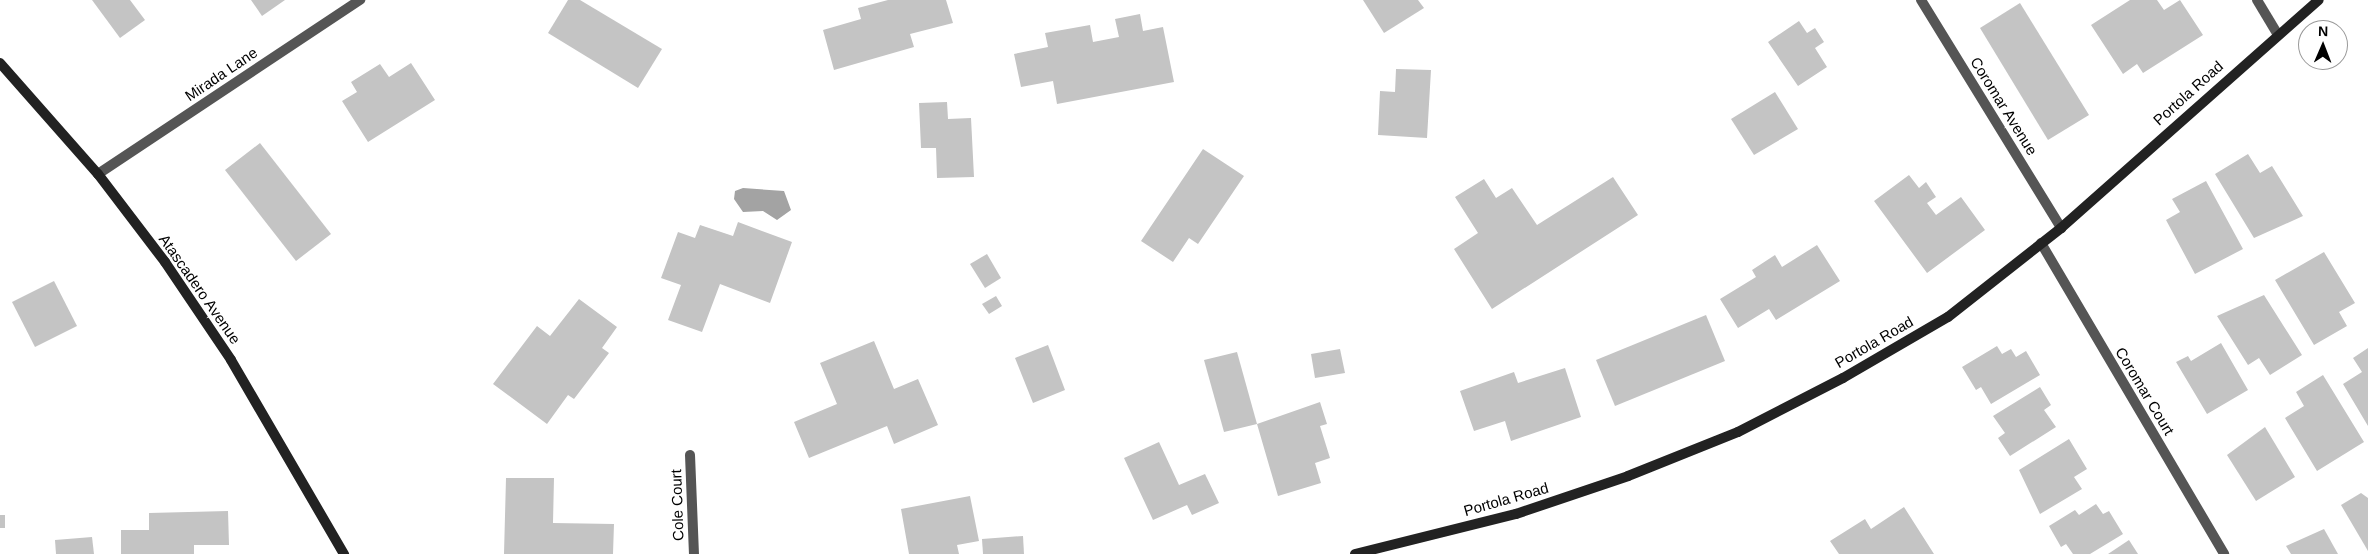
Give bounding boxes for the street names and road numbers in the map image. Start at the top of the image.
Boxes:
street label: Mirada Lane [181,43,261,105]
street label: Coromar Avenue [1966,53,2042,159]
street label: Portola Road [2149,57,2227,129]
street label: Atascadero Avenue [155,230,245,348]
street label: Portola Road [1832,312,1916,372]
street label: Coromar Court [2112,344,2178,438]
street label: Cole Court [667,469,687,541]
street label: Portola Road [1461,478,1551,520]

